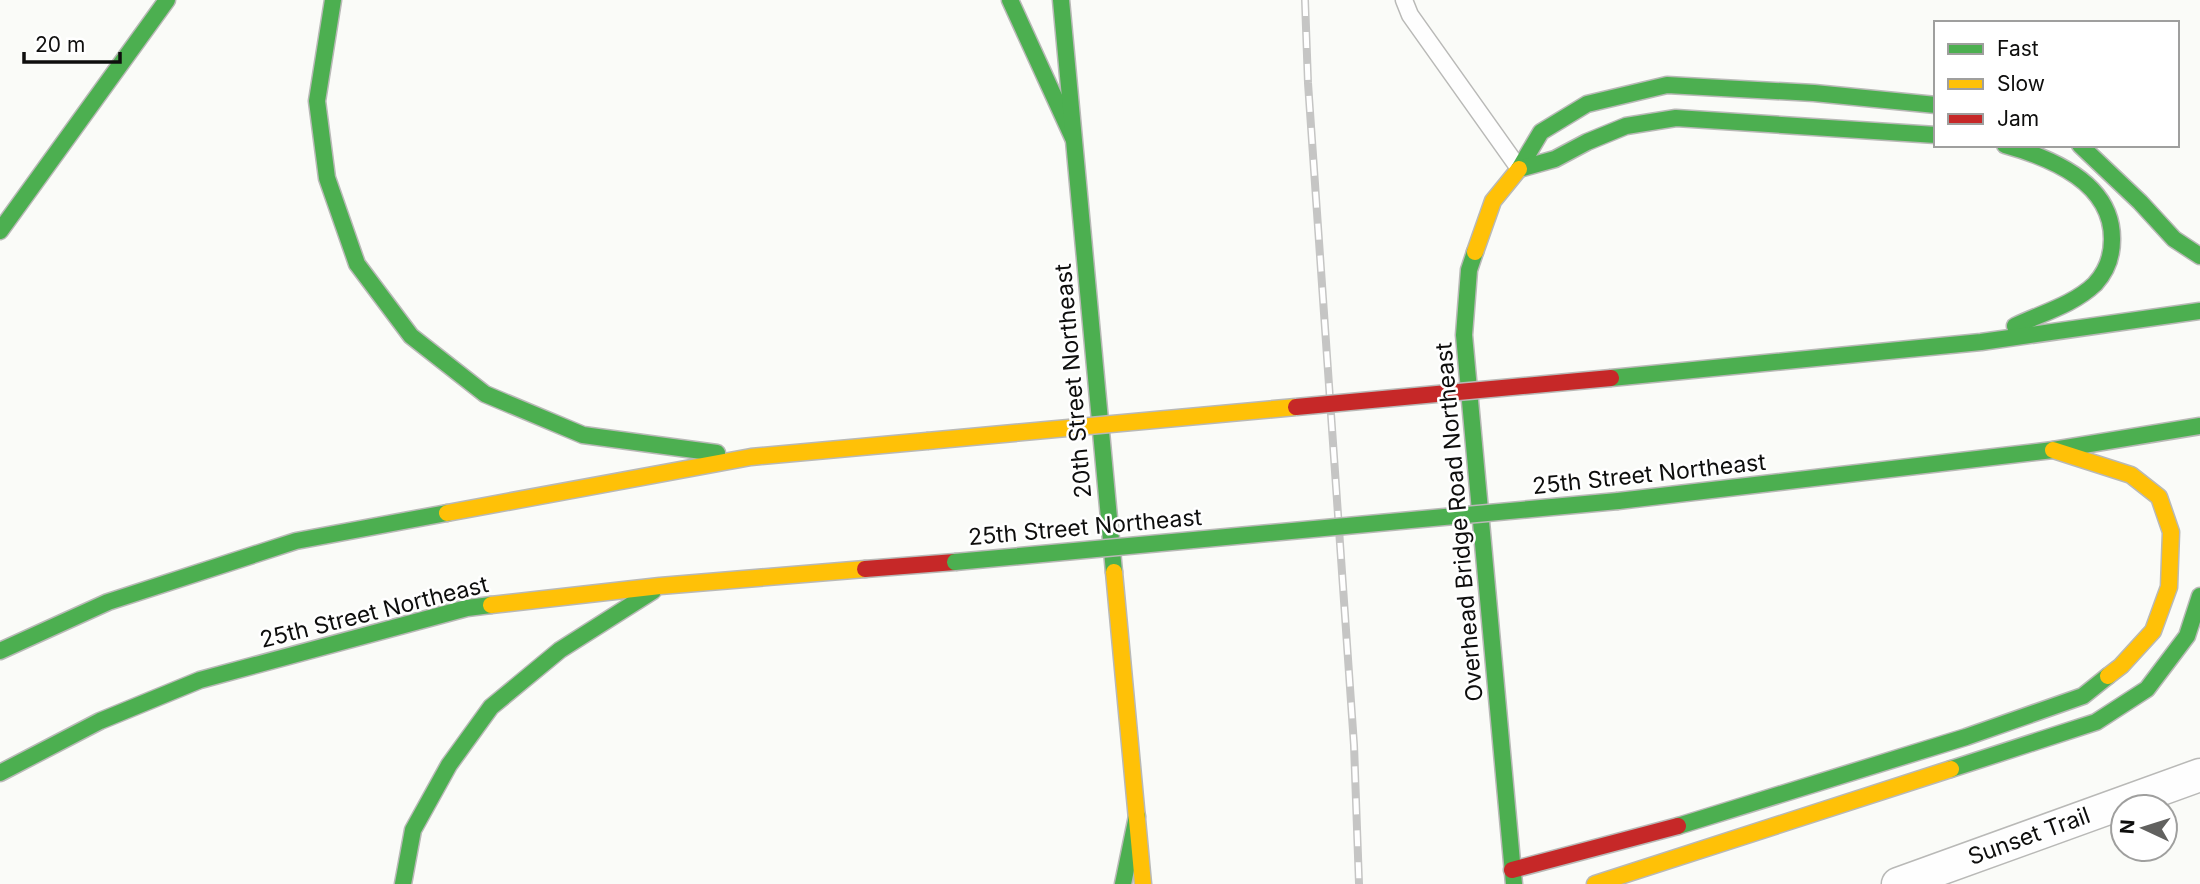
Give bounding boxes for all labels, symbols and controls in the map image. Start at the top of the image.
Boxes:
scale bar [24,21,121,65]
legend [1934,21,2179,147]
text: 20 m [35,32,85,57]
text: Fast [1997,36,2039,61]
text: Slow [1997,71,2045,96]
text: Jam [1997,106,2039,131]
street label: 20th Street Northeast [1049,262,1097,499]
street label: Overhead Bridge Road Northeast [1429,341,1489,703]
street label: 25th Street Northeast [1531,448,1768,500]
street label: 25th Street Northeast [967,503,1203,551]
street label: 25th Street Northeast [257,570,492,654]
north arrow [2109,793,2179,863]
street label: Sunset Trail [1964,801,2094,871]
text: N [2116,819,2140,835]

